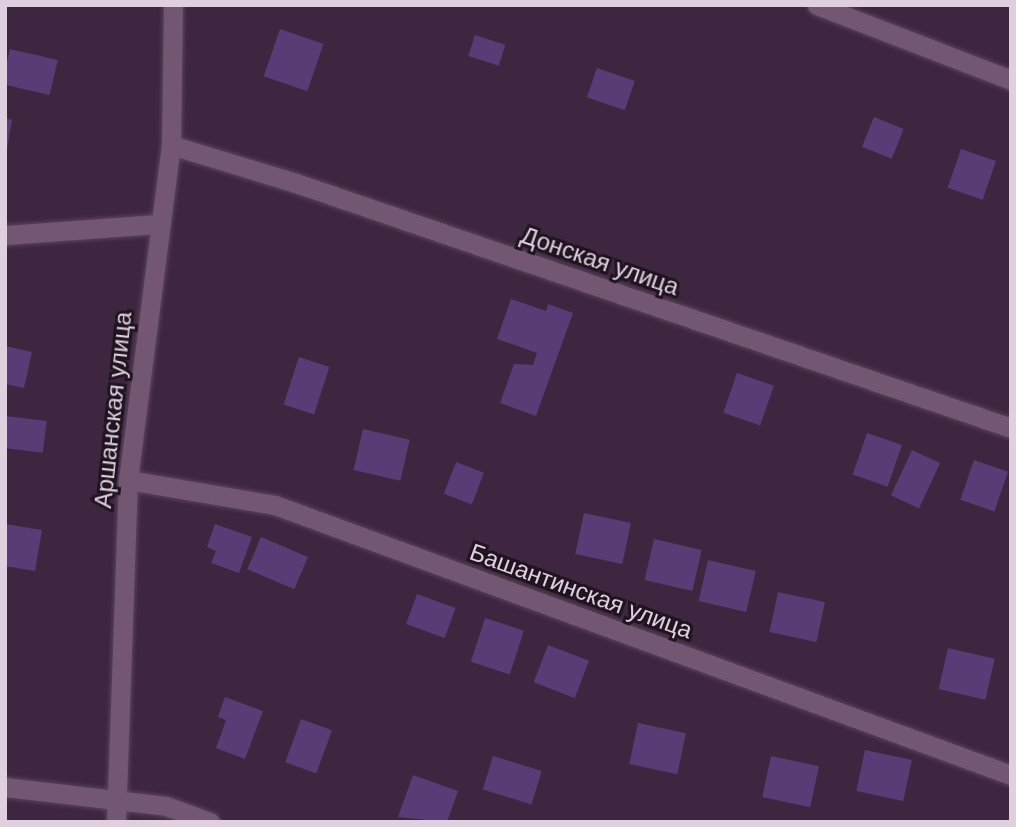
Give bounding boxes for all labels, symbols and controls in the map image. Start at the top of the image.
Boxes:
street label: Донская улица [517,221,683,301]
street label: Аршанская улица [88,310,138,510]
street label: Башантинская улица [466,537,696,645]

